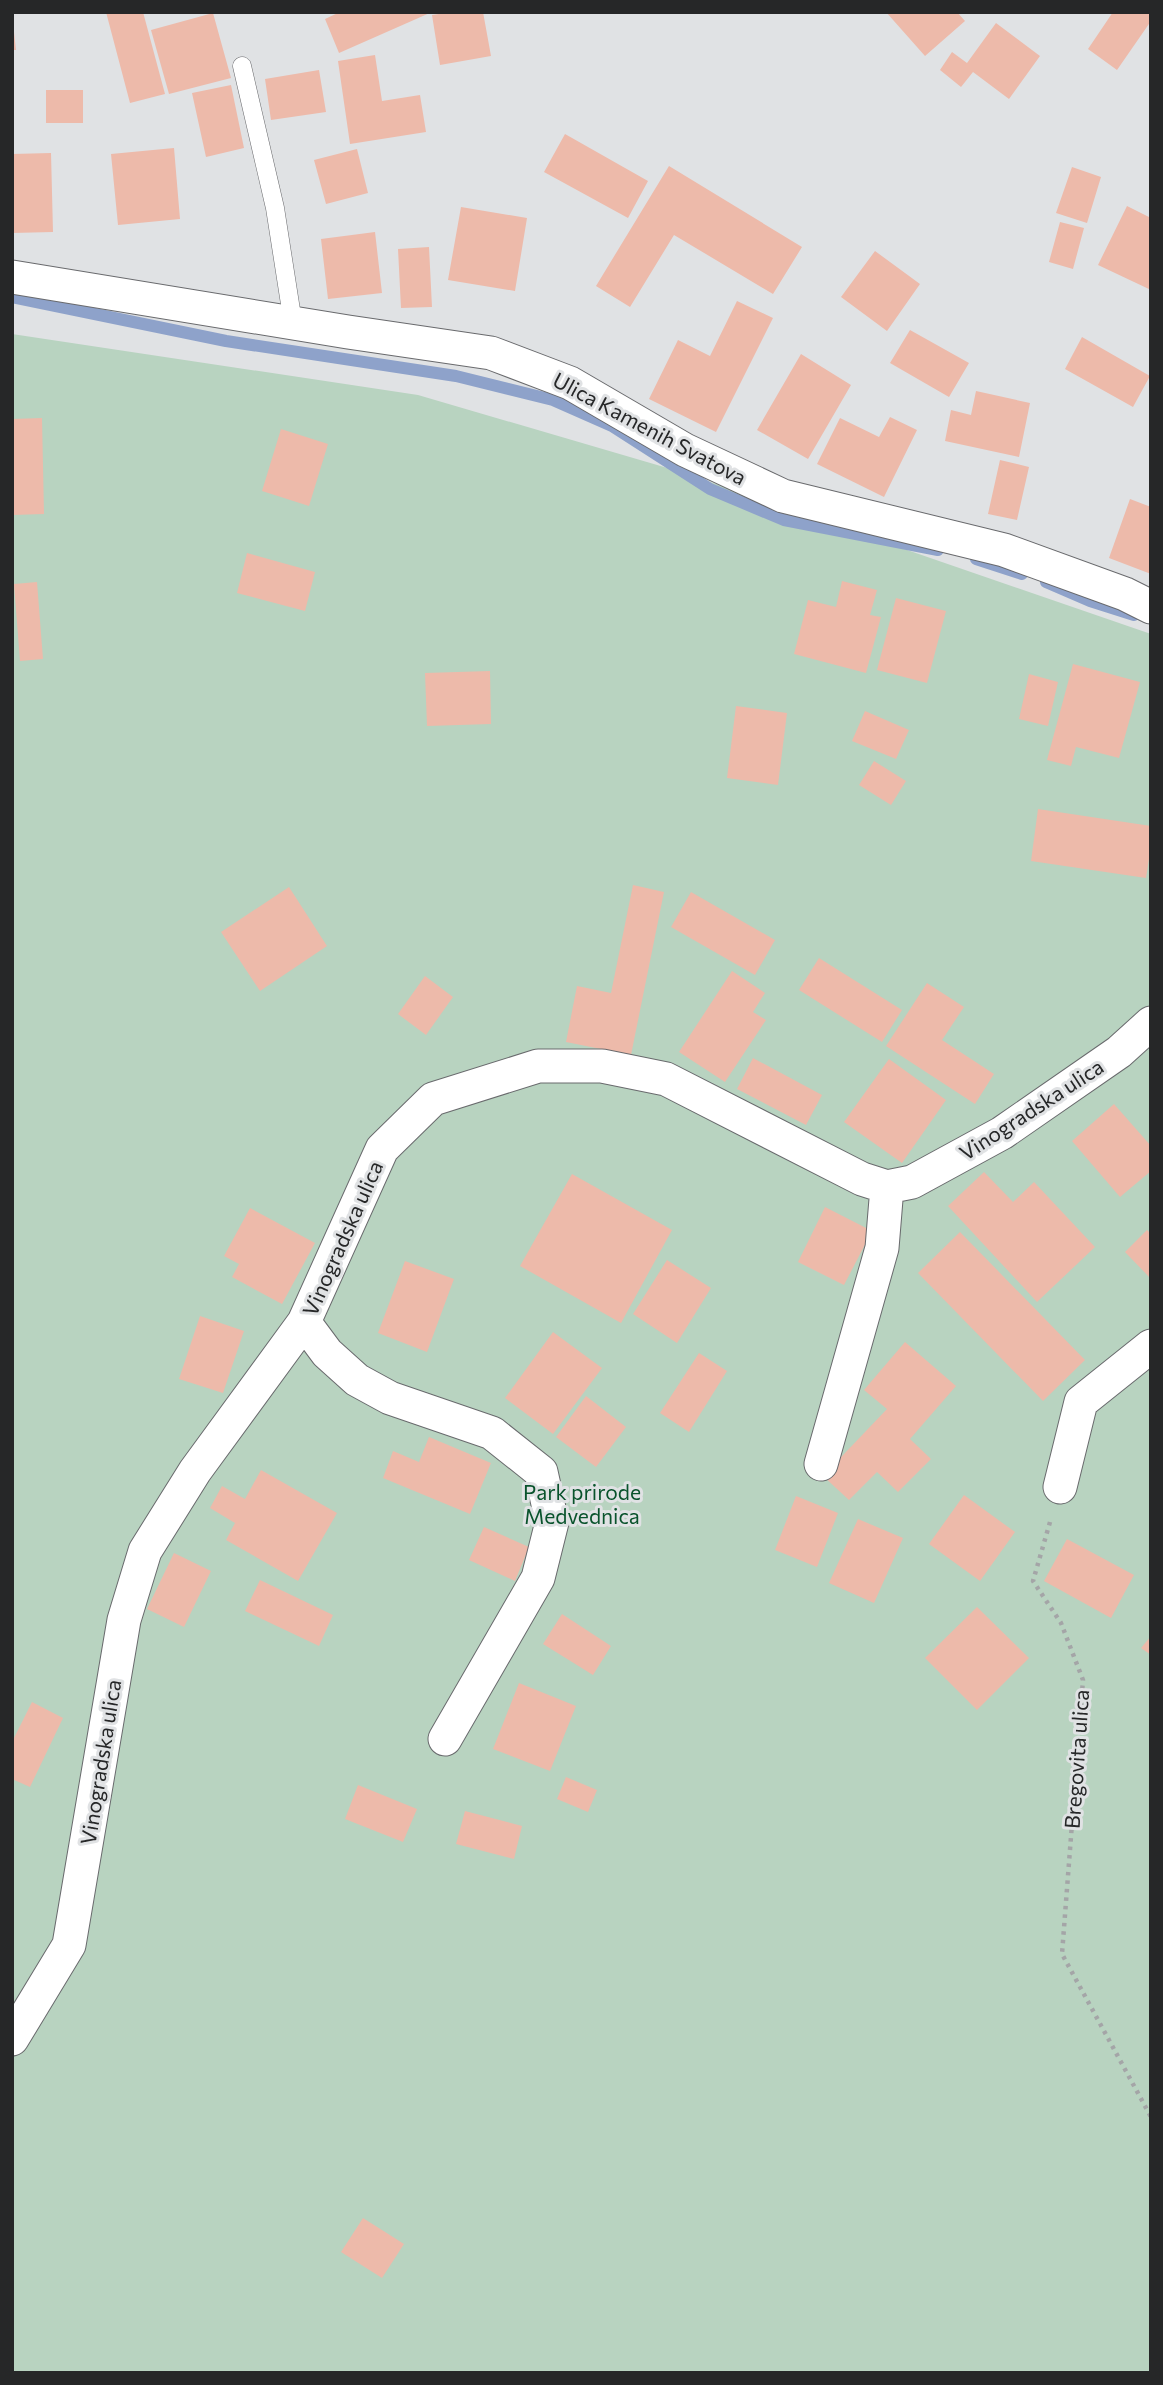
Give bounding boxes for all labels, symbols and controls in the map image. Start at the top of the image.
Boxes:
street label: Ulica Kamenih Svatova [549,366,751,490]
street label: Vinogradska ulica [954,1053,1108,1165]
street label: Vinogradska ulica [297,1157,387,1319]
park label: Park prirode Medvednica [523,1479,641,1528]
street label: Vinogradska ulica [75,1678,125,1846]
street label: Bregovita ulica [1059,1688,1093,1830]

